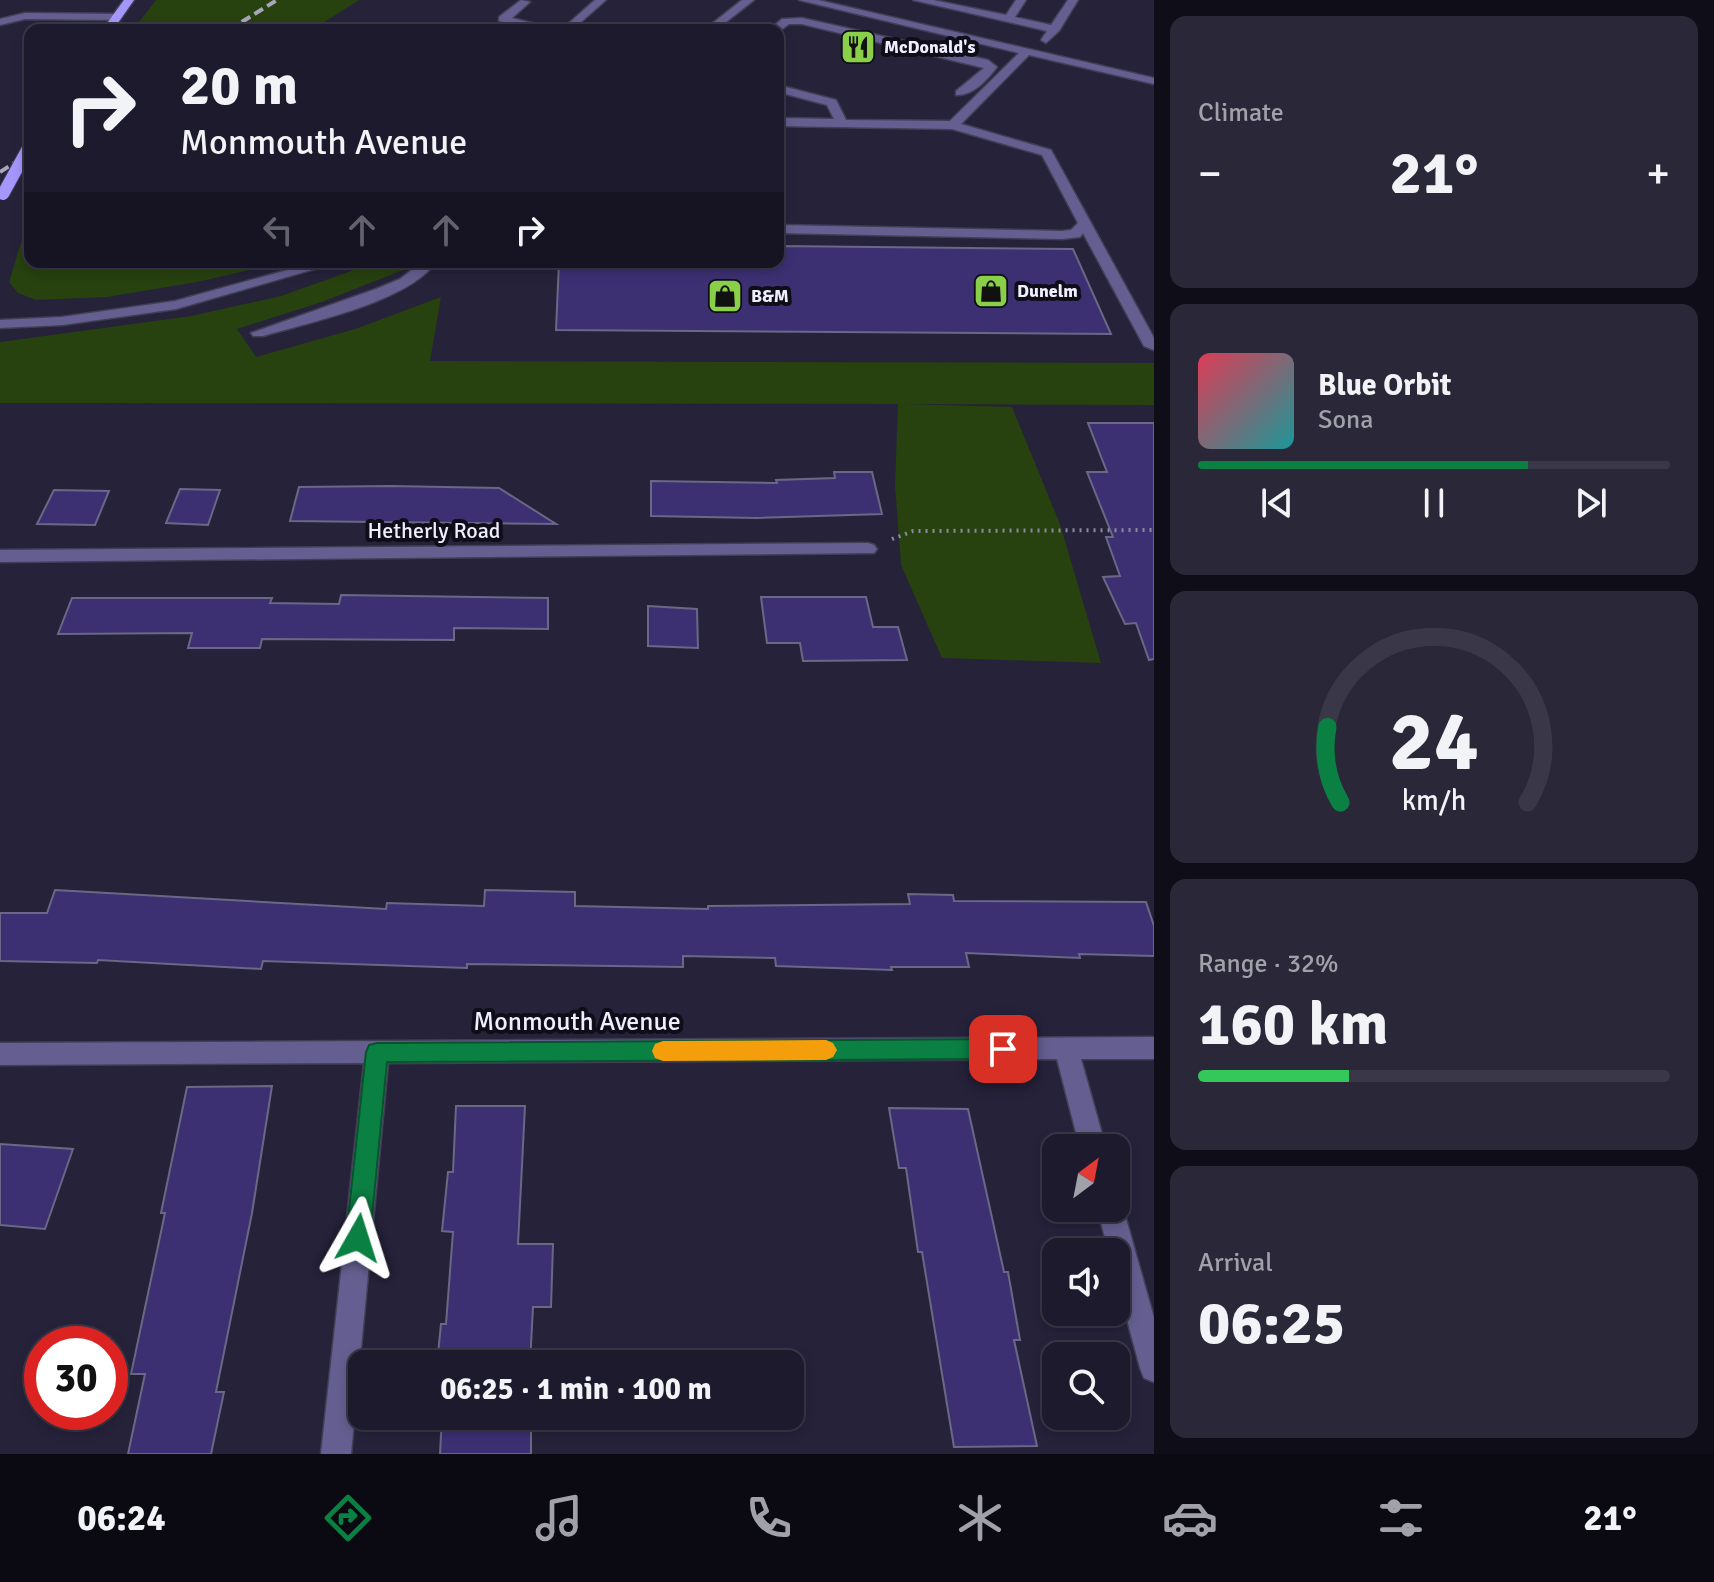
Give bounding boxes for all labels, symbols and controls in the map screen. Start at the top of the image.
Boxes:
restaurant icon: McDonald's [839,28,877,66]
place label: McDonald's [884,36,975,58]
text: 20 m [180,51,298,120]
icon: right [48,56,152,160]
text: Climate [1198,97,1284,129]
text: Monmouth Avenue [180,120,467,165]
text: 21° [1390,137,1478,211]
text: − [1198,147,1222,201]
text: + [1646,147,1670,201]
icon: left [256,208,300,252]
icon: ahead [340,208,384,252]
icon: ahead [424,208,468,252]
icon: right [508,208,552,252]
shop icon: Dunelm [972,272,1010,310]
shop icon: B&M [706,277,744,315]
place label: Dunelm [1017,280,1078,302]
place label: B&M [751,285,789,307]
text: Blue Orbit [1318,367,1451,404]
text: Sona [1318,404,1373,436]
icon: previous [1255,481,1299,525]
icon: pause [1412,481,1456,525]
icon: next [1569,481,1613,525]
street label: Hetherly Road [367,517,501,544]
text: 24 [1389,691,1479,793]
text: km/h [1402,783,1466,818]
text: Range · 32% [1198,948,1339,980]
text: 160 km [1198,988,1388,1062]
street label: Monmouth Avenue [473,1006,681,1038]
pin [969,1015,1037,1083]
icon: arrive [981,1027,1025,1071]
north arrow [1042,1134,1130,1222]
map controls [1042,1134,1130,1430]
position arrow [316,1196,400,1280]
button: sound [1042,1238,1130,1326]
text: Arrival [1198,1247,1273,1279]
text: 06:25 [1198,1287,1345,1361]
speed limit sign: 30 [24,1326,128,1430]
button: search [1042,1342,1130,1430]
text: 06:25 · 1 min · 100 m [440,1371,712,1408]
icon: directions [320,1490,376,1546]
icon: music [531,1490,587,1546]
icon: phone [741,1490,797,1546]
icon: climate [952,1490,1008,1546]
icon: car [1162,1490,1218,1546]
icon: filters [1373,1490,1429,1546]
text: 06:24 [77,1496,166,1541]
text: 21° [1583,1496,1637,1541]

